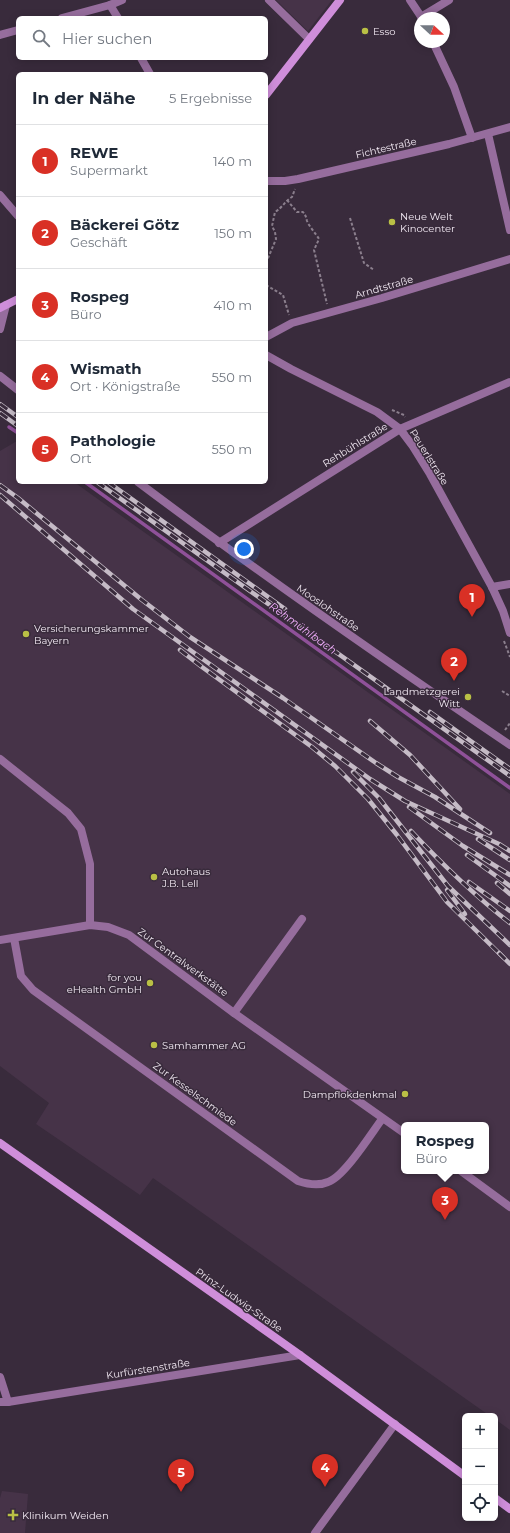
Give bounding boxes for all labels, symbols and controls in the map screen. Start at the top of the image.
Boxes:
north arrow [414,12,450,48]
search box [16,16,268,60]
place label: Esso [373,25,396,38]
marker: Esso [360,26,370,36]
icon: search [30,27,52,49]
text: Hier suchen [62,29,152,48]
text: In der Nähe [32,88,136,108]
text: 5 Ergebnisse [169,90,252,106]
street label: Fichtestraße [354,135,418,161]
text: REWE [70,143,118,162]
text: 1 [42,153,48,169]
text: 140 m [213,153,252,169]
text: Supermarkt [70,162,148,178]
place label: Neue Welt Kinocenter [400,210,455,235]
text: Bäckerei Götz [70,215,179,234]
marker: Neue Welt Kinocenter [387,217,397,227]
text: 2 [41,225,49,241]
text: 150 m [214,225,252,241]
text: Geschäft [70,234,128,250]
street label: Arndtstraße [353,273,415,301]
text: Rospeg [70,287,129,306]
text: 3 [41,297,49,313]
text: 410 m [213,297,252,313]
text: Büro [70,306,102,322]
text: Wismath [70,359,142,378]
text: 4 [41,369,49,385]
text: 550 m [212,369,252,385]
text: Ort · Königstraße [70,378,180,394]
street label: Rehbühlstraße [320,420,390,470]
street label: Peuerlstraße [407,427,451,487]
text: Pathologie [70,431,156,450]
text: 5 [41,441,49,457]
text: 550 m [212,441,252,457]
text: Ort [70,450,92,466]
your location [234,539,254,559]
street label: Mooslohstraße [294,581,362,635]
pin: 1 [459,584,485,617]
water label: Rehmühlbach [267,599,339,657]
place label: Versicherungskammer Bayern [34,622,149,647]
marker: Versicherungskammer Bayern [21,629,31,639]
pin: 2 [441,648,467,681]
place label: Landmetzgerei Witt [383,685,460,710]
marker: Landmetzgerei Witt [463,692,473,702]
place label: Autohaus J.B. Lell [161,865,210,890]
marker: Autohaus J.B. Lell [149,872,159,882]
street label: Zur Centralwerkstätte [135,925,231,999]
place label: for you eHealth GmbH [67,971,142,996]
marker: for you eHealth GmbH [145,978,155,988]
place label: Samhammer AG [162,1039,246,1052]
marker: Samhammer AG [149,1040,159,1050]
street label: Zur Kesselschmiede [151,1059,239,1129]
place label: Dampflokdenkmal [303,1088,397,1101]
marker: Dampflokdenkmal [400,1089,410,1099]
popup [401,1122,489,1174]
text: Rospeg [415,1131,475,1150]
text: Büro [415,1150,447,1166]
pin: 3 [432,1187,458,1220]
street label: Prinz-Ludwig-Straße [193,1265,285,1335]
street label: Kurfürstenstraße [105,1356,191,1382]
map controls [462,1413,498,1521]
button: + [462,1413,498,1449]
button: − [462,1449,498,1485]
pin: 4 [312,1454,338,1487]
pin: 5 [168,1459,194,1492]
button: locate [462,1485,498,1521]
marker: Klinikum Weiden [7,1509,19,1521]
place label: Klinikum Weiden [22,1509,109,1522]

